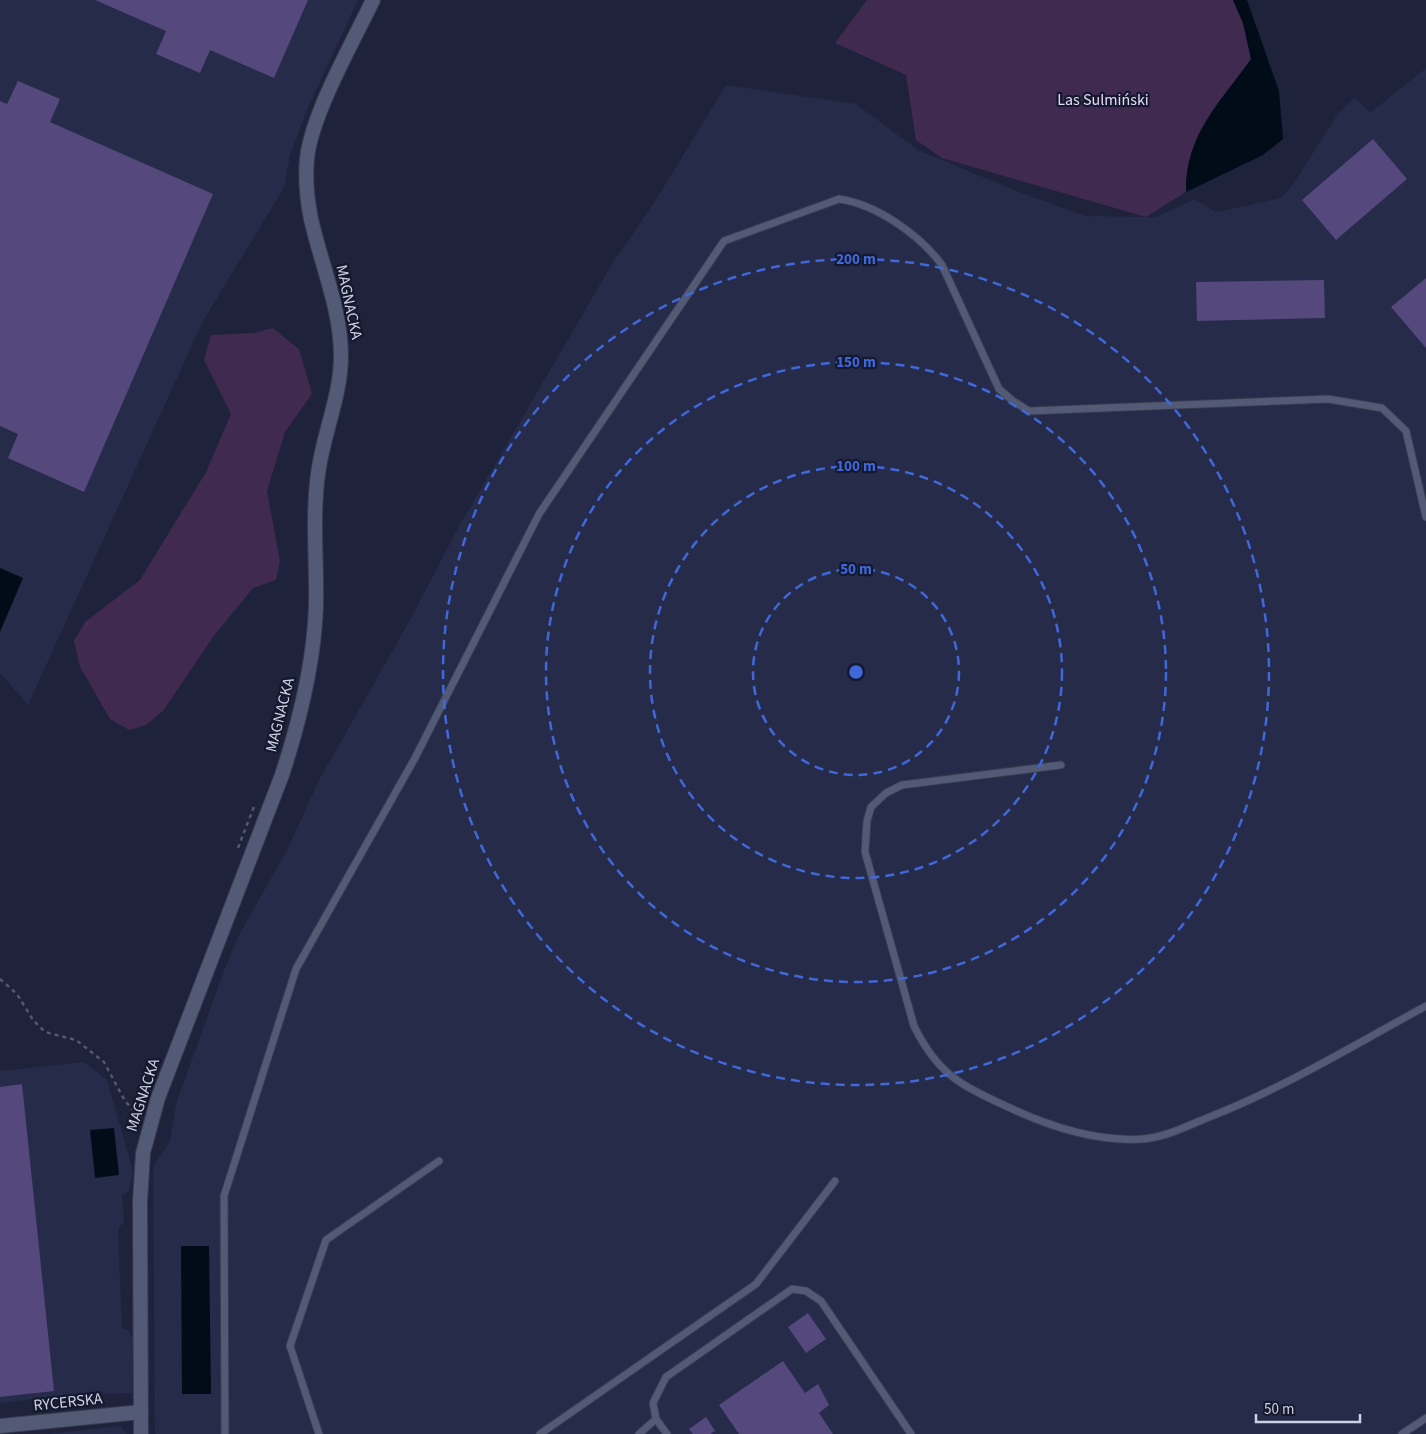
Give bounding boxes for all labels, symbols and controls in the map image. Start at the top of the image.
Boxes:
park label: Las Sulmiński [1057,89,1149,111]
text: 200 m [836,249,876,270]
street label: MAGNACKA [330,263,368,342]
text: 150 m [836,352,876,373]
text: 100 m [836,456,876,477]
text: 50 m [840,559,872,580]
centre of rings [847,663,865,681]
street label: MAGNACKA [260,675,300,754]
street label: MAGNACKA [121,1055,165,1134]
street label: RYCERSKA [32,1387,104,1417]
scale bar [1256,1392,1360,1424]
text: 50 m [1264,1399,1294,1420]

